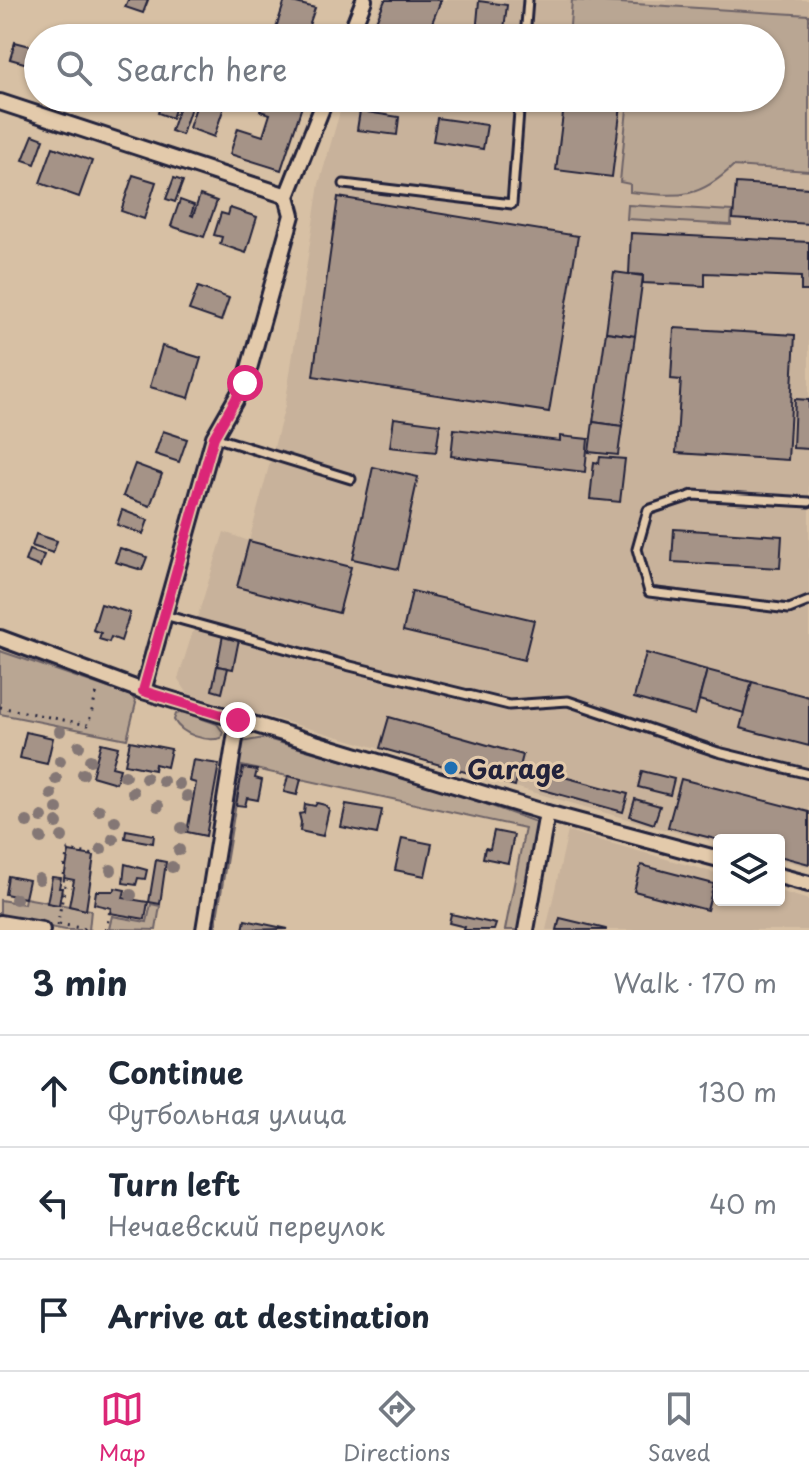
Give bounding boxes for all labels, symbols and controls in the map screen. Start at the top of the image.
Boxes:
search box [24,24,785,112]
icon: search [52,46,96,90]
text: Search here [116,46,288,91]
route start [227,365,263,401]
route end [220,702,256,738]
place label: Garage [467,749,565,788]
marker: Garage [442,759,460,777]
map controls [713,834,785,906]
button: layers [713,834,785,906]
text: 3 min [32,956,128,1008]
text: Walk · 170 m [613,963,777,1002]
text: Continue [108,1049,243,1094]
icon: ahead [32,1069,76,1113]
text: 130 m [698,1072,777,1111]
text: Футбольная улица [108,1094,346,1133]
text: Turn left [108,1161,240,1206]
icon: left [32,1181,76,1225]
text: 40 m [709,1184,777,1223]
text: Нечаевский переулок [108,1206,385,1245]
icon: arrive [32,1293,76,1337]
text: Arrive at destination [108,1293,430,1338]
tab: Map [99,1387,146,1468]
tab: Directions [343,1387,450,1468]
tab: Saved [648,1387,710,1468]

